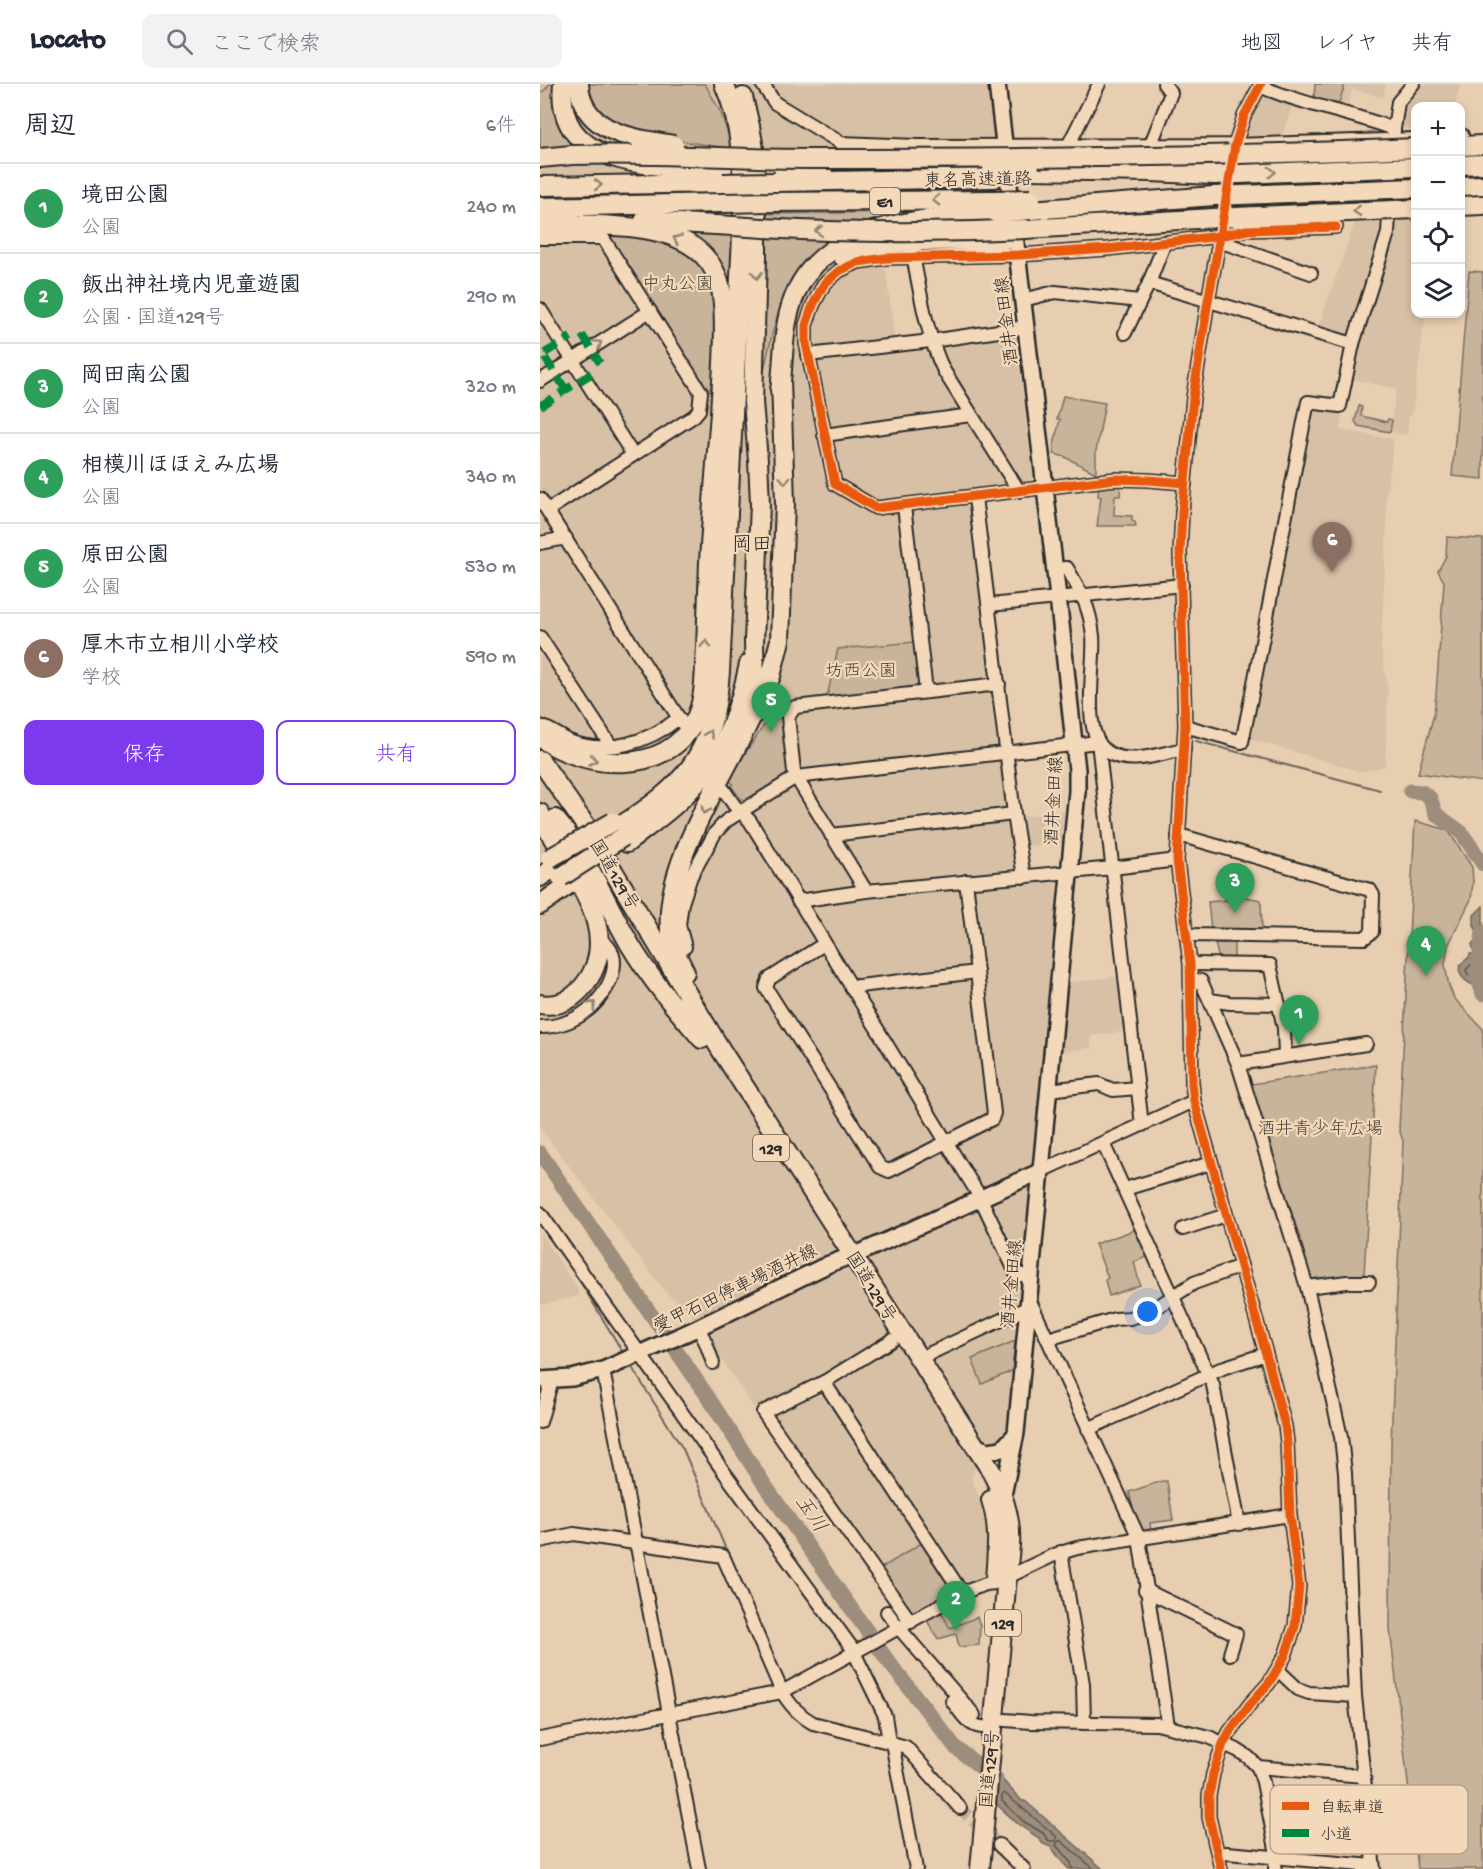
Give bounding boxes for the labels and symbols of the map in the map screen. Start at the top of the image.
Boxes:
one-way arrow [1268,166,1277,179]
street label: 東名高速道路 [924,169,1032,193]
one-way arrow [594,179,603,191]
road number: E1 [870,188,900,214]
one-way arrow [931,194,940,206]
one-way arrow [1353,205,1362,218]
one-way arrow [815,224,824,237]
one-way arrow [673,235,684,247]
one-way arrow [751,270,763,279]
park label: 中丸公園 [642,274,714,296]
street label: 酒井金田線 [992,275,1024,367]
one-way arrow [592,340,603,351]
one-way arrow [778,476,791,485]
pin: 6 [1312,522,1352,572]
district label: 岡田 [732,534,772,558]
one-way arrow [699,640,712,649]
park label: 坊西公園 [825,662,897,683]
pin: 5 [752,682,790,732]
one-way arrow [702,729,714,740]
one-way arrow [587,753,597,766]
street label: 酒井金田線 [1042,756,1068,847]
one-way arrow [700,804,712,815]
street label: 国道129号 [583,835,643,915]
pin: 3 [1216,864,1254,913]
pin: 4 [1406,926,1446,976]
pin: 1 [1280,996,1318,1045]
one-way arrow [584,1001,595,1012]
park label: 酒井青少年広場 [1257,1118,1383,1141]
road number: 129 [753,1135,789,1161]
street label: 酒井金田線 [998,1238,1028,1330]
street label: 愛甲石田停車場酒井線 [650,1240,822,1339]
street label: 国道129号 [840,1248,901,1326]
your location [1133,1297,1162,1326]
water label: 玉川 [788,1491,831,1538]
pin: 2 [936,1582,976,1631]
road number: 129 [985,1610,1021,1636]
street label: 国道129号 [977,1729,1005,1810]
legend [1270,1785,1468,1854]
text: 自転車道 [1320,1798,1384,1819]
text: 小道 [1320,1826,1352,1846]

